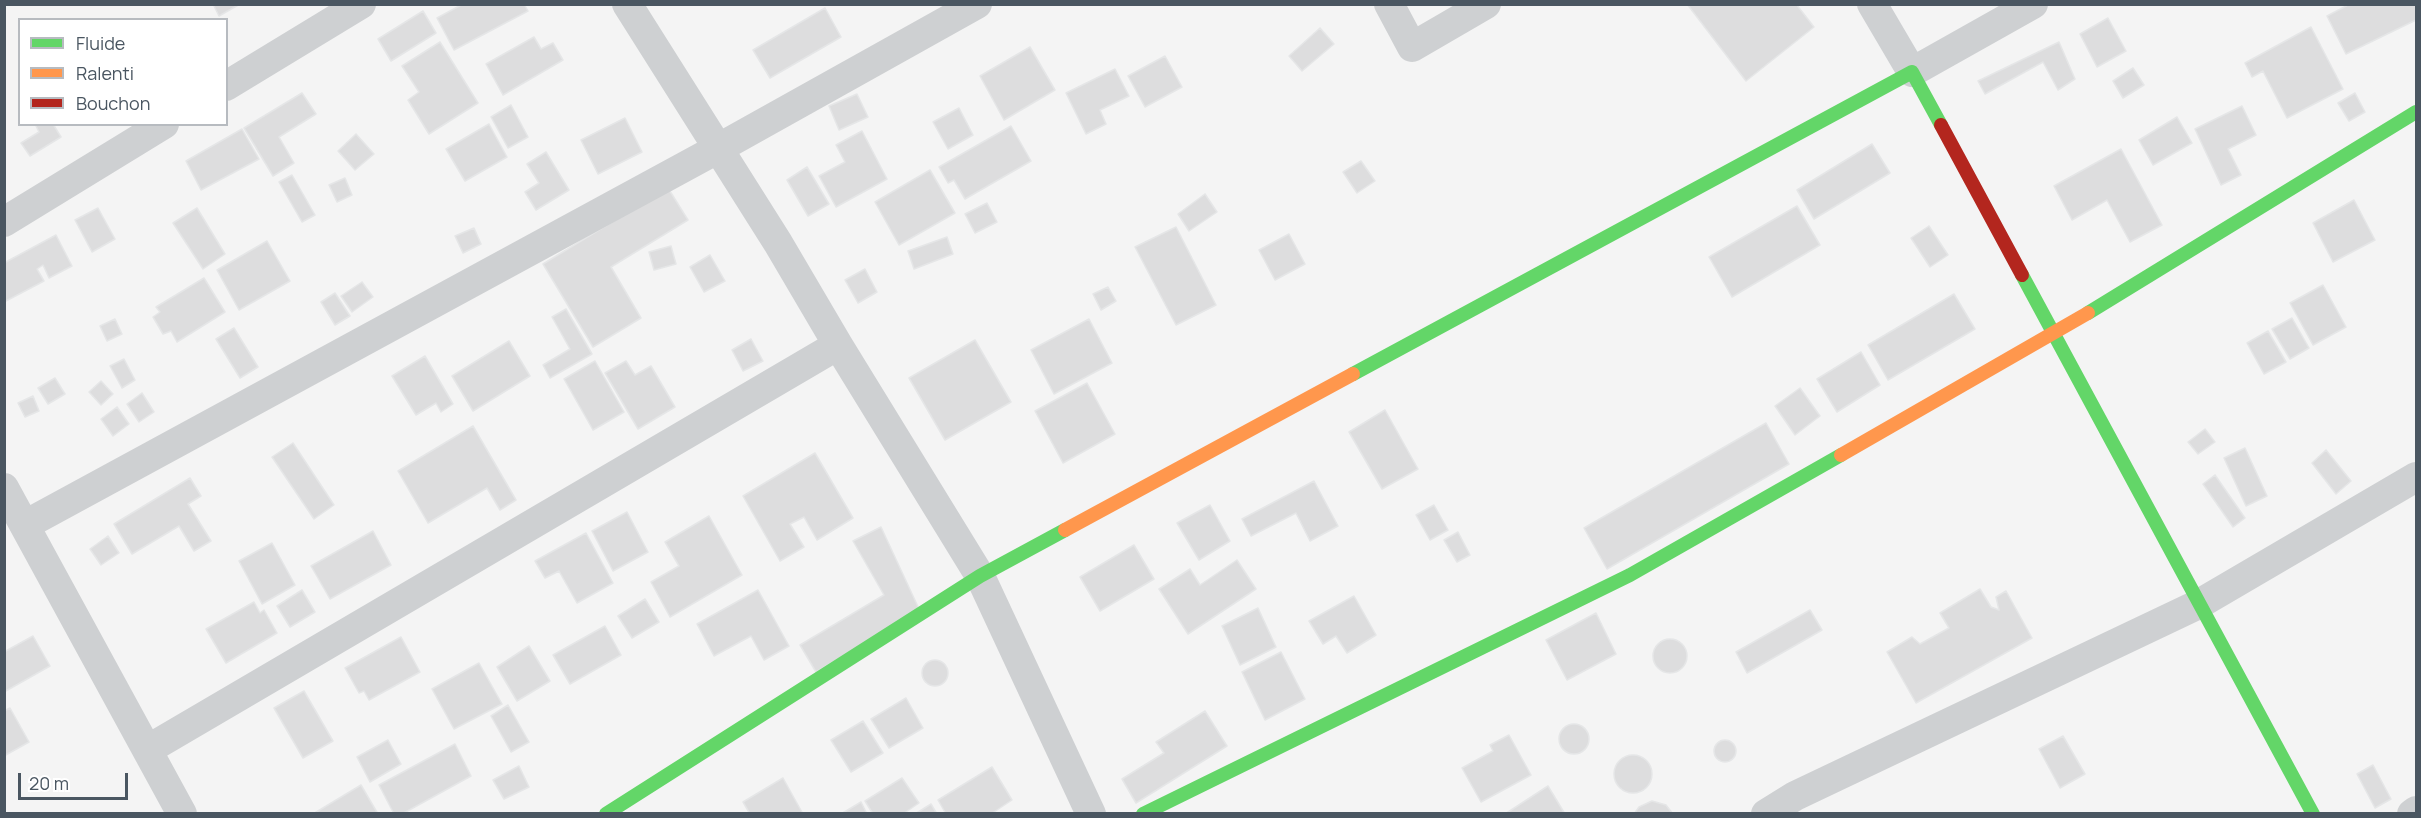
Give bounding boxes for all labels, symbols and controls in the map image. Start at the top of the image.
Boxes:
legend [18,18,228,126]
text: Fluide [76,31,125,55]
text: Ralenti [76,61,134,85]
text: Bouchon [76,91,150,115]
scale bar [21,761,130,799]
text: 20 m [29,771,69,795]

